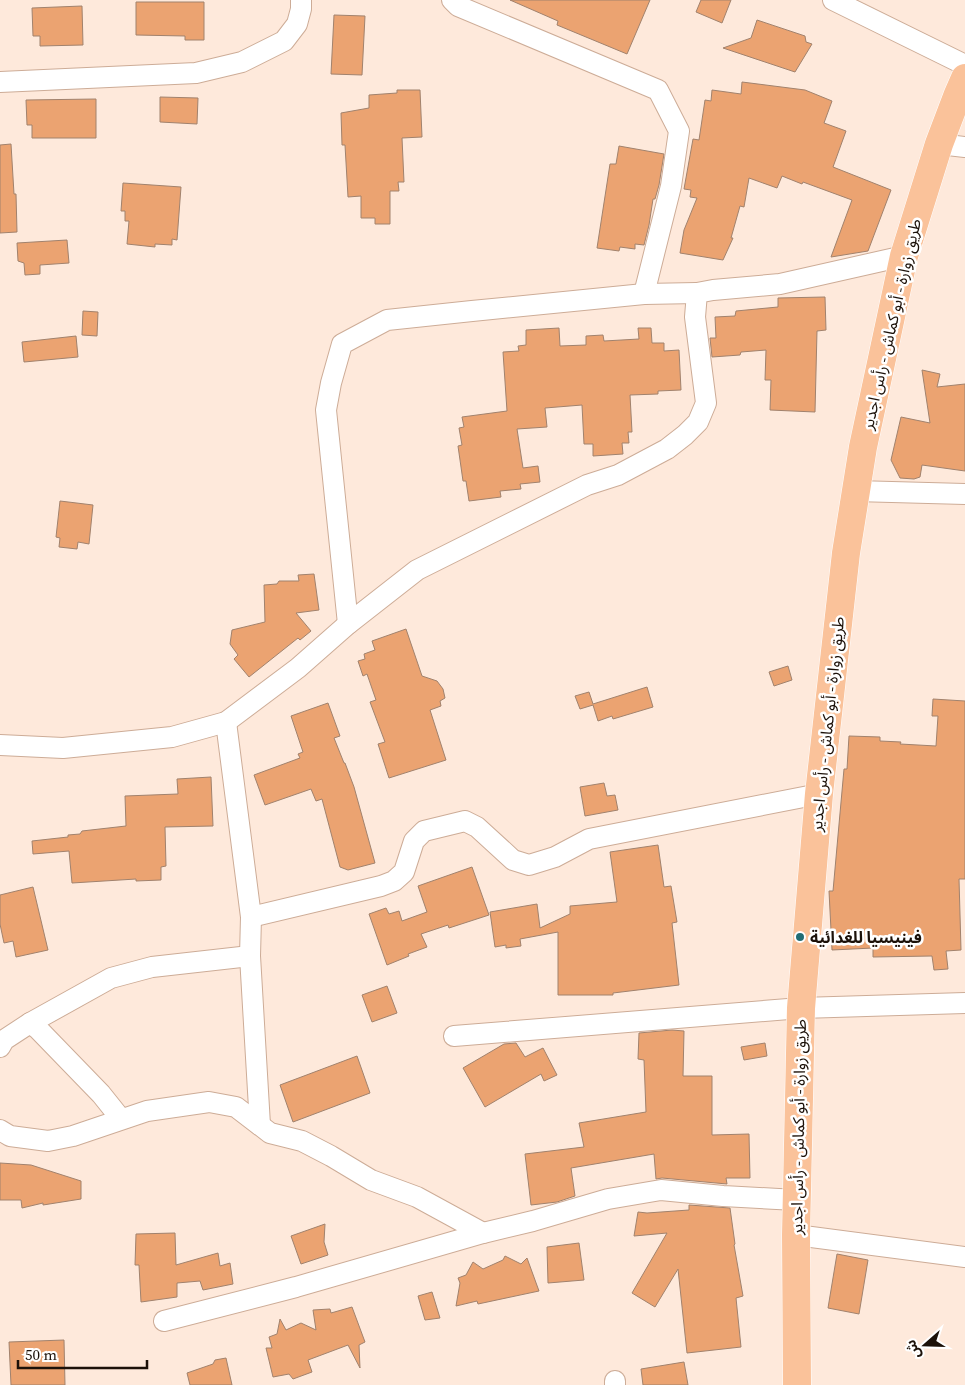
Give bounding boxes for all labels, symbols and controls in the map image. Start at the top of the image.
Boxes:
street label: طريق زوارة - أبو كماش - رأس اجدير [856,216,926,433]
street label: طريق زوارة - أبو كماش - رأس اجدير [805,615,849,834]
place label: فينيسيا للغدائية [810,926,922,948]
marker: فينيسيا للغدائية [794,931,806,943]
street label: طريق زوارة - أبو كماش - رأس اجدير [785,1019,811,1236]
north arrow [900,1320,950,1370]
text: ش [900,1337,925,1362]
scale bar [18,1338,146,1370]
text: 50 m [25,1344,57,1365]

